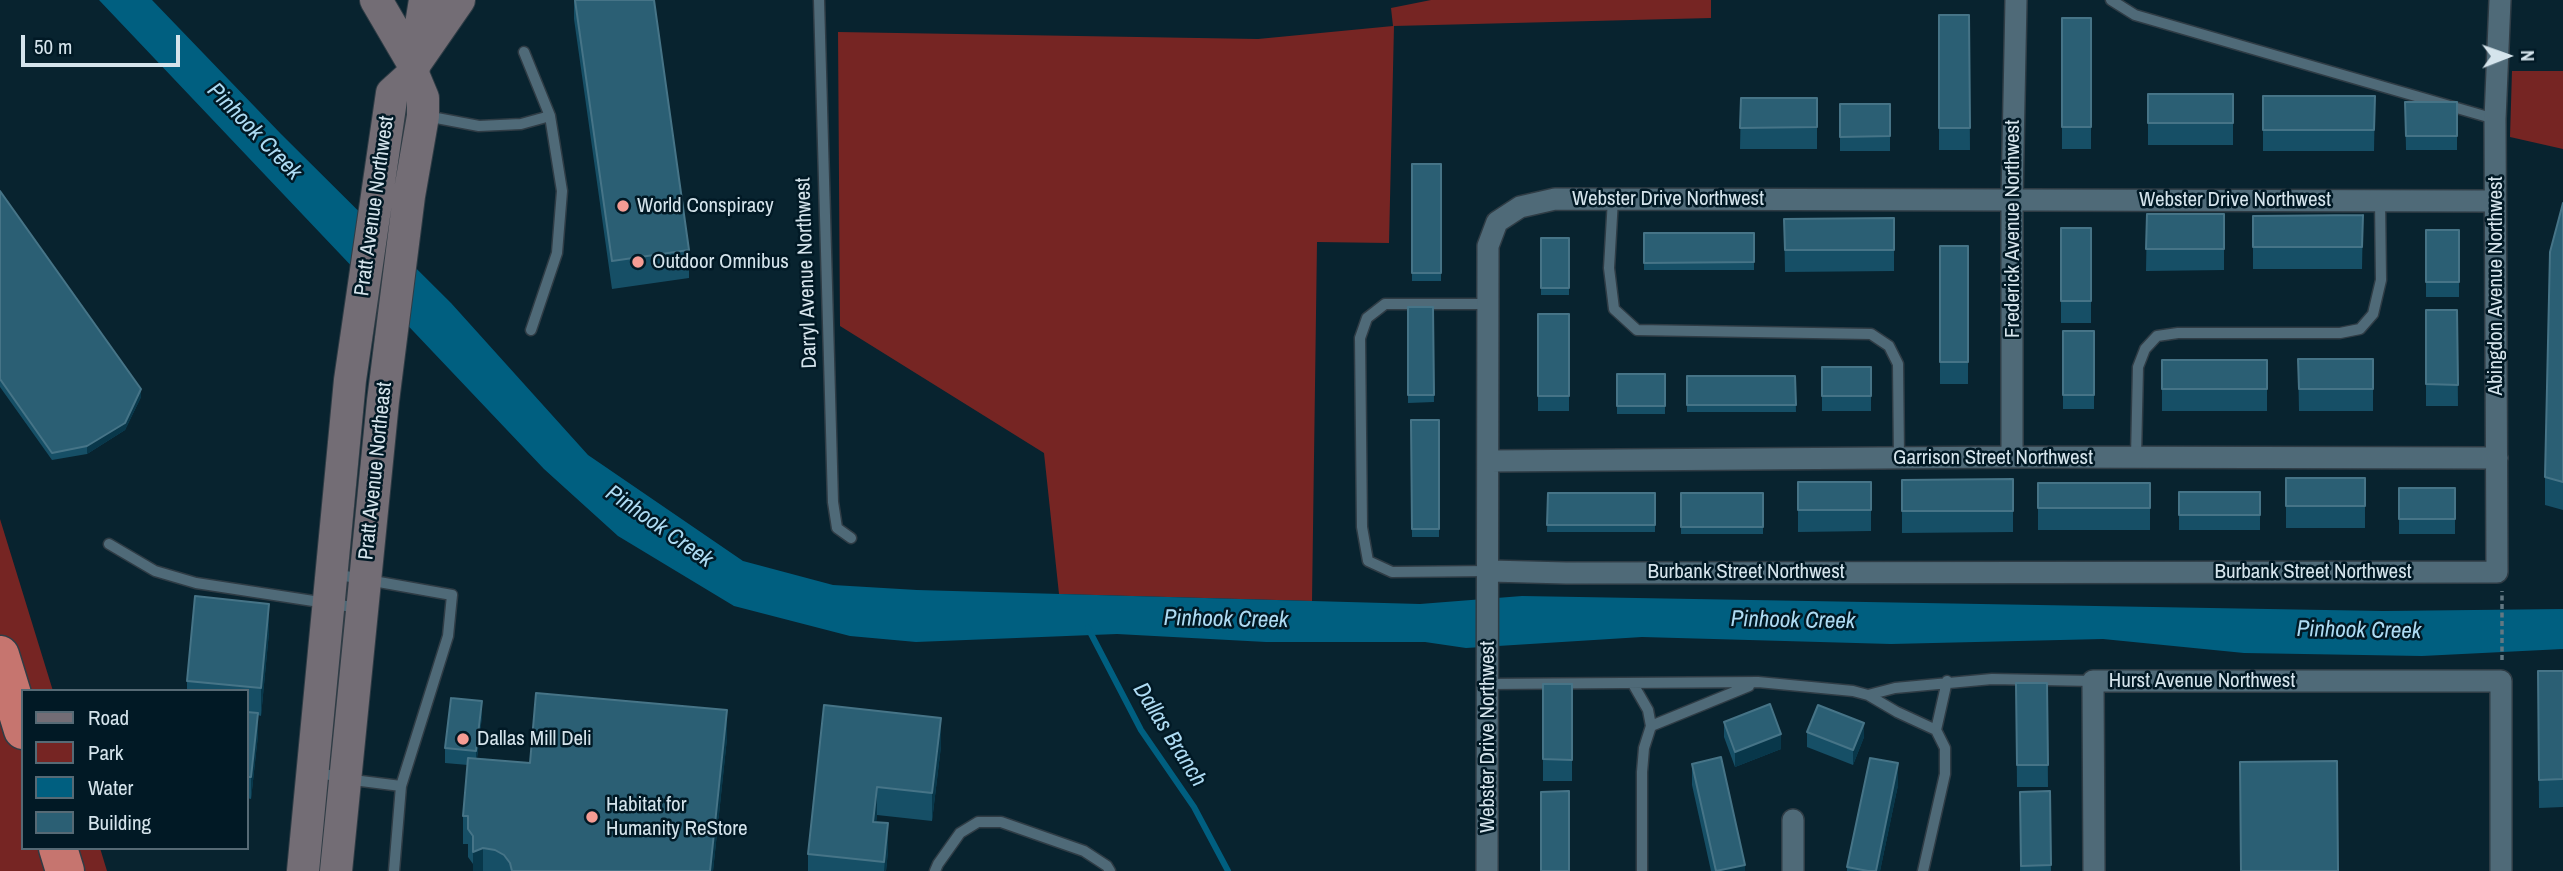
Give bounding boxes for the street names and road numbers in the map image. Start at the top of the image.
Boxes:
street label: Pratt Avenue Northwest [350,114,400,298]
street label: Frederick Avenue Northwest [2000,120,2026,338]
street label: Darryl Avenue Northwest [791,177,823,369]
street label: Abingdon Avenue Northwest [2483,177,2509,395]
street label: Webster Drive Northwest [1572,186,1764,212]
street label: Webster Drive Northwest [2139,187,2331,213]
street label: Pratt Avenue Northeast [354,381,398,561]
street label: Garrison Street Northwest [1893,445,2093,471]
street label: Burbank Street Northwest [1647,559,1845,585]
street label: Burbank Street Northwest [2214,559,2412,585]
street label: Webster Drive Northwest [1475,641,1501,833]
street label: Hurst Avenue Northwest [2109,668,2295,694]

